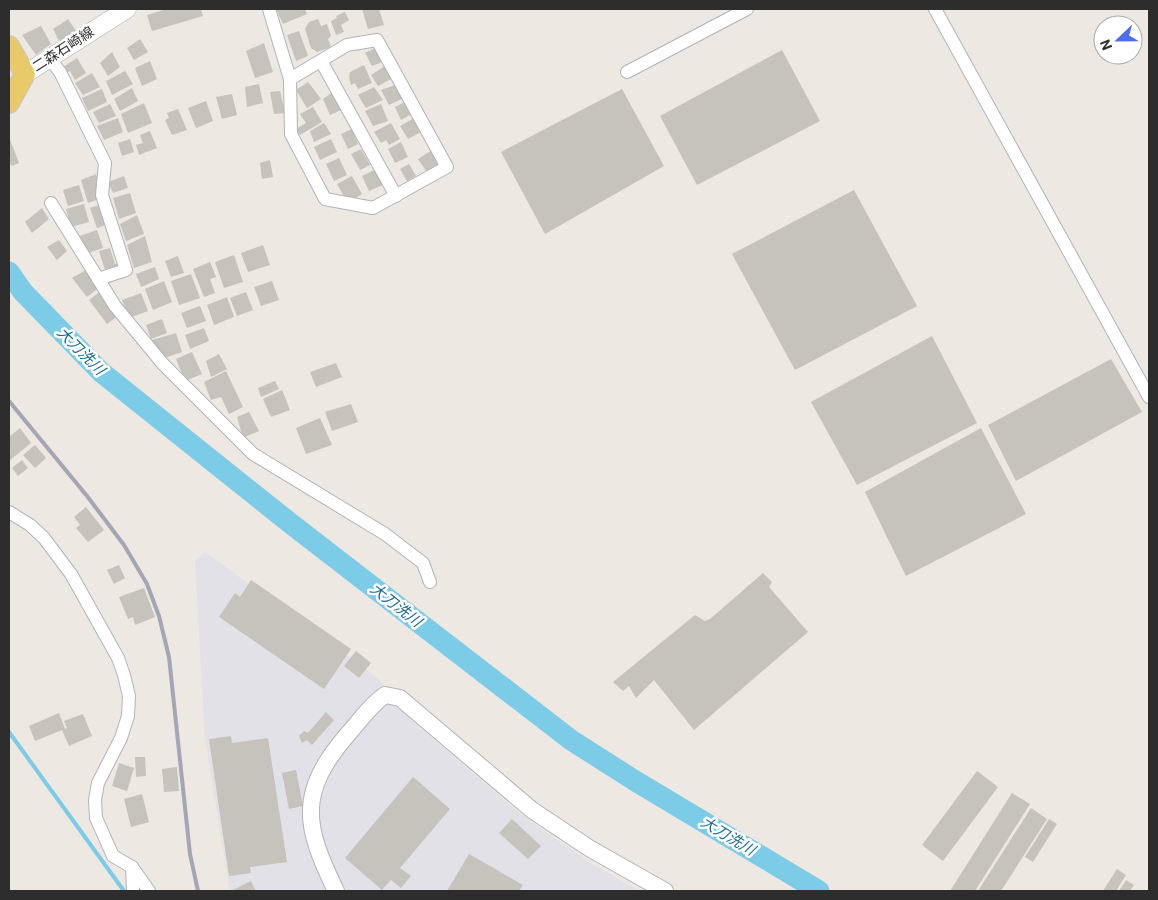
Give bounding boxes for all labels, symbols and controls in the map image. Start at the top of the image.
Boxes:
north arrow [1093,15,1143,65]
street label: 二森石崎線 [29,23,97,75]
text: N [1097,37,1115,52]
water label: 大刀洗川 [53,323,110,380]
water label: 大刀洗川 [367,579,427,632]
water label: 大刀洗川 [698,813,760,860]

